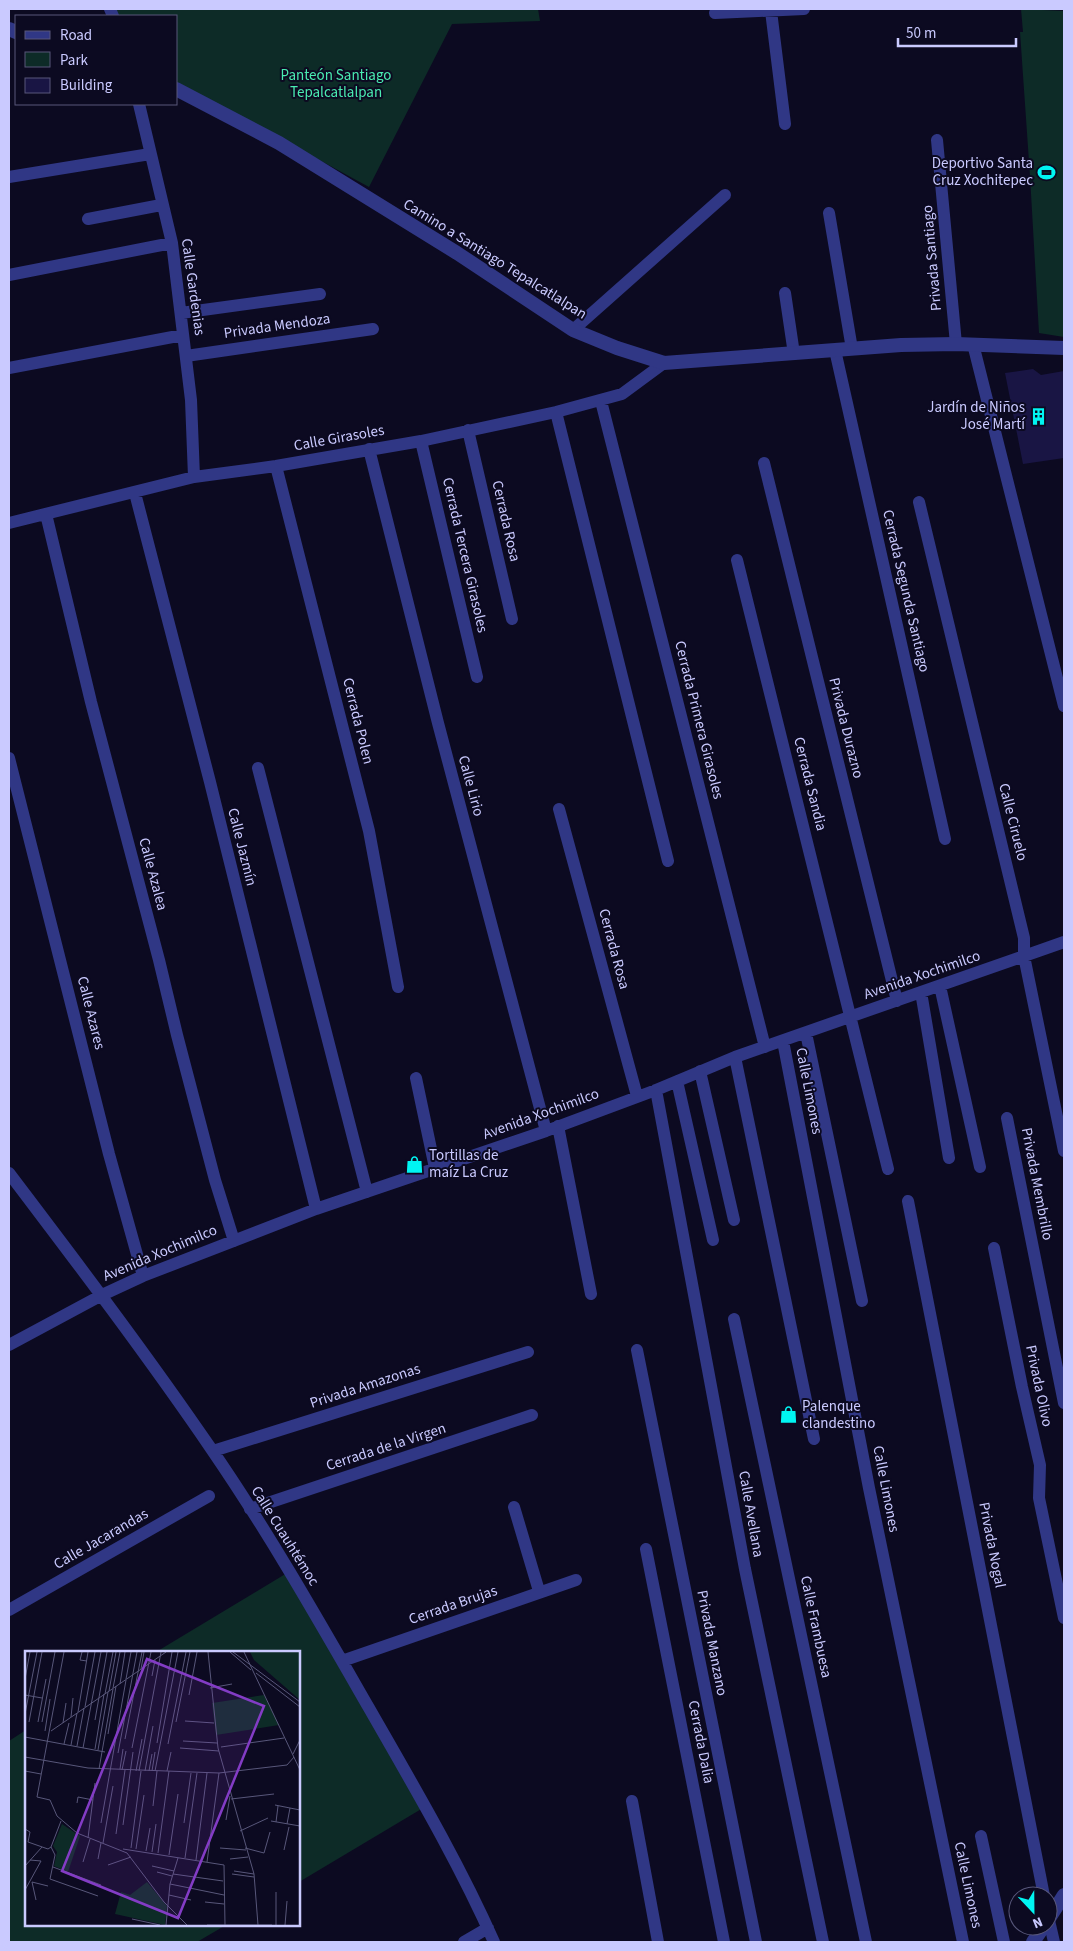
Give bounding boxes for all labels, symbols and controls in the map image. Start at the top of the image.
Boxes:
legend [15,15,178,105]
scale bar [898,15,1016,47]
text: 50 m [906,23,936,44]
text: Road [60,25,92,46]
text: Park [60,50,89,71]
park label: Panteón Santiago Tepalcatlalpan [281,65,391,103]
text: Building [60,75,113,96]
place label: Deportivo Santa Cruz Xochitepec [932,153,1033,191]
sports icon: Deportivo Santa Cruz Xochitepec [1037,162,1057,182]
street label: Camino a Santiago Tepalcatlalpan [399,194,591,324]
street label: Privada Santiago [917,204,947,312]
street label: Calle Gardenias [176,237,210,337]
street label: Privada Mendoza [223,308,331,344]
place label: Jardín de Niños José Martí [927,397,1026,435]
building icon: Jardín de Niños José Martí [1029,406,1049,426]
street label: Calle Girasoles [292,420,386,456]
street label: Cerrada Tercera Girasoles [437,475,493,635]
street label: Cerrada Rosa [486,478,526,564]
street label: Cerrada Segunda Santiago [877,508,935,674]
street label: Cerrada Primera Girasoles [669,639,729,801]
street label: Privada Durazno [823,675,869,781]
street label: Cerrada Polen [337,676,379,766]
street label: Cerrada Sandia [788,735,832,833]
street label: Calle Lirio [453,753,489,819]
street label: Calle Ciruelo [993,781,1033,863]
street label: Calle Jazmín [222,806,262,888]
street label: Calle Azalea [133,835,173,913]
street label: Cerrada Rosa [593,906,635,992]
street label: Avenida Xochimilco [861,945,983,1005]
street label: Calle Azares [72,974,110,1052]
street label: Calle Limones [790,1046,828,1136]
street label: Avenida Xochimilco [480,1083,602,1145]
street label: Privada Membrillo [1016,1126,1058,1242]
place label: Tortillas de maíz La Cruz [429,1145,508,1183]
shop icon: Tortillas de maíz La Cruz [405,1154,425,1174]
street label: Avenida Xochimilco [100,1219,220,1287]
street label: Privada Olivo [1020,1343,1058,1429]
street label: Privada Amazonas [307,1358,423,1414]
place label: Palenque clandestino [802,1396,875,1434]
shop icon: Palenque clandestino [778,1405,798,1425]
street label: Cerrada de la Virgen [323,1418,449,1476]
street label: Calle Limones [867,1444,905,1534]
street label: Calle Avellana [733,1469,769,1559]
street label: Calle Cuauhtémoc [246,1482,324,1590]
street label: Privada Nogal [973,1500,1011,1590]
street label: Calle Jacarandas [50,1503,152,1575]
street label: Calle Frambuesa [795,1574,837,1680]
street label: Cerrada Brujas [406,1580,500,1630]
street label: Privada Manzano [691,1588,733,1698]
inset map [25,1651,300,1926]
street label: Cerrada Dalia [683,1699,719,1785]
street label: Calle Limones [949,1840,987,1930]
north arrow [1008,1886,1058,1936]
text: N [1029,1911,1046,1933]

